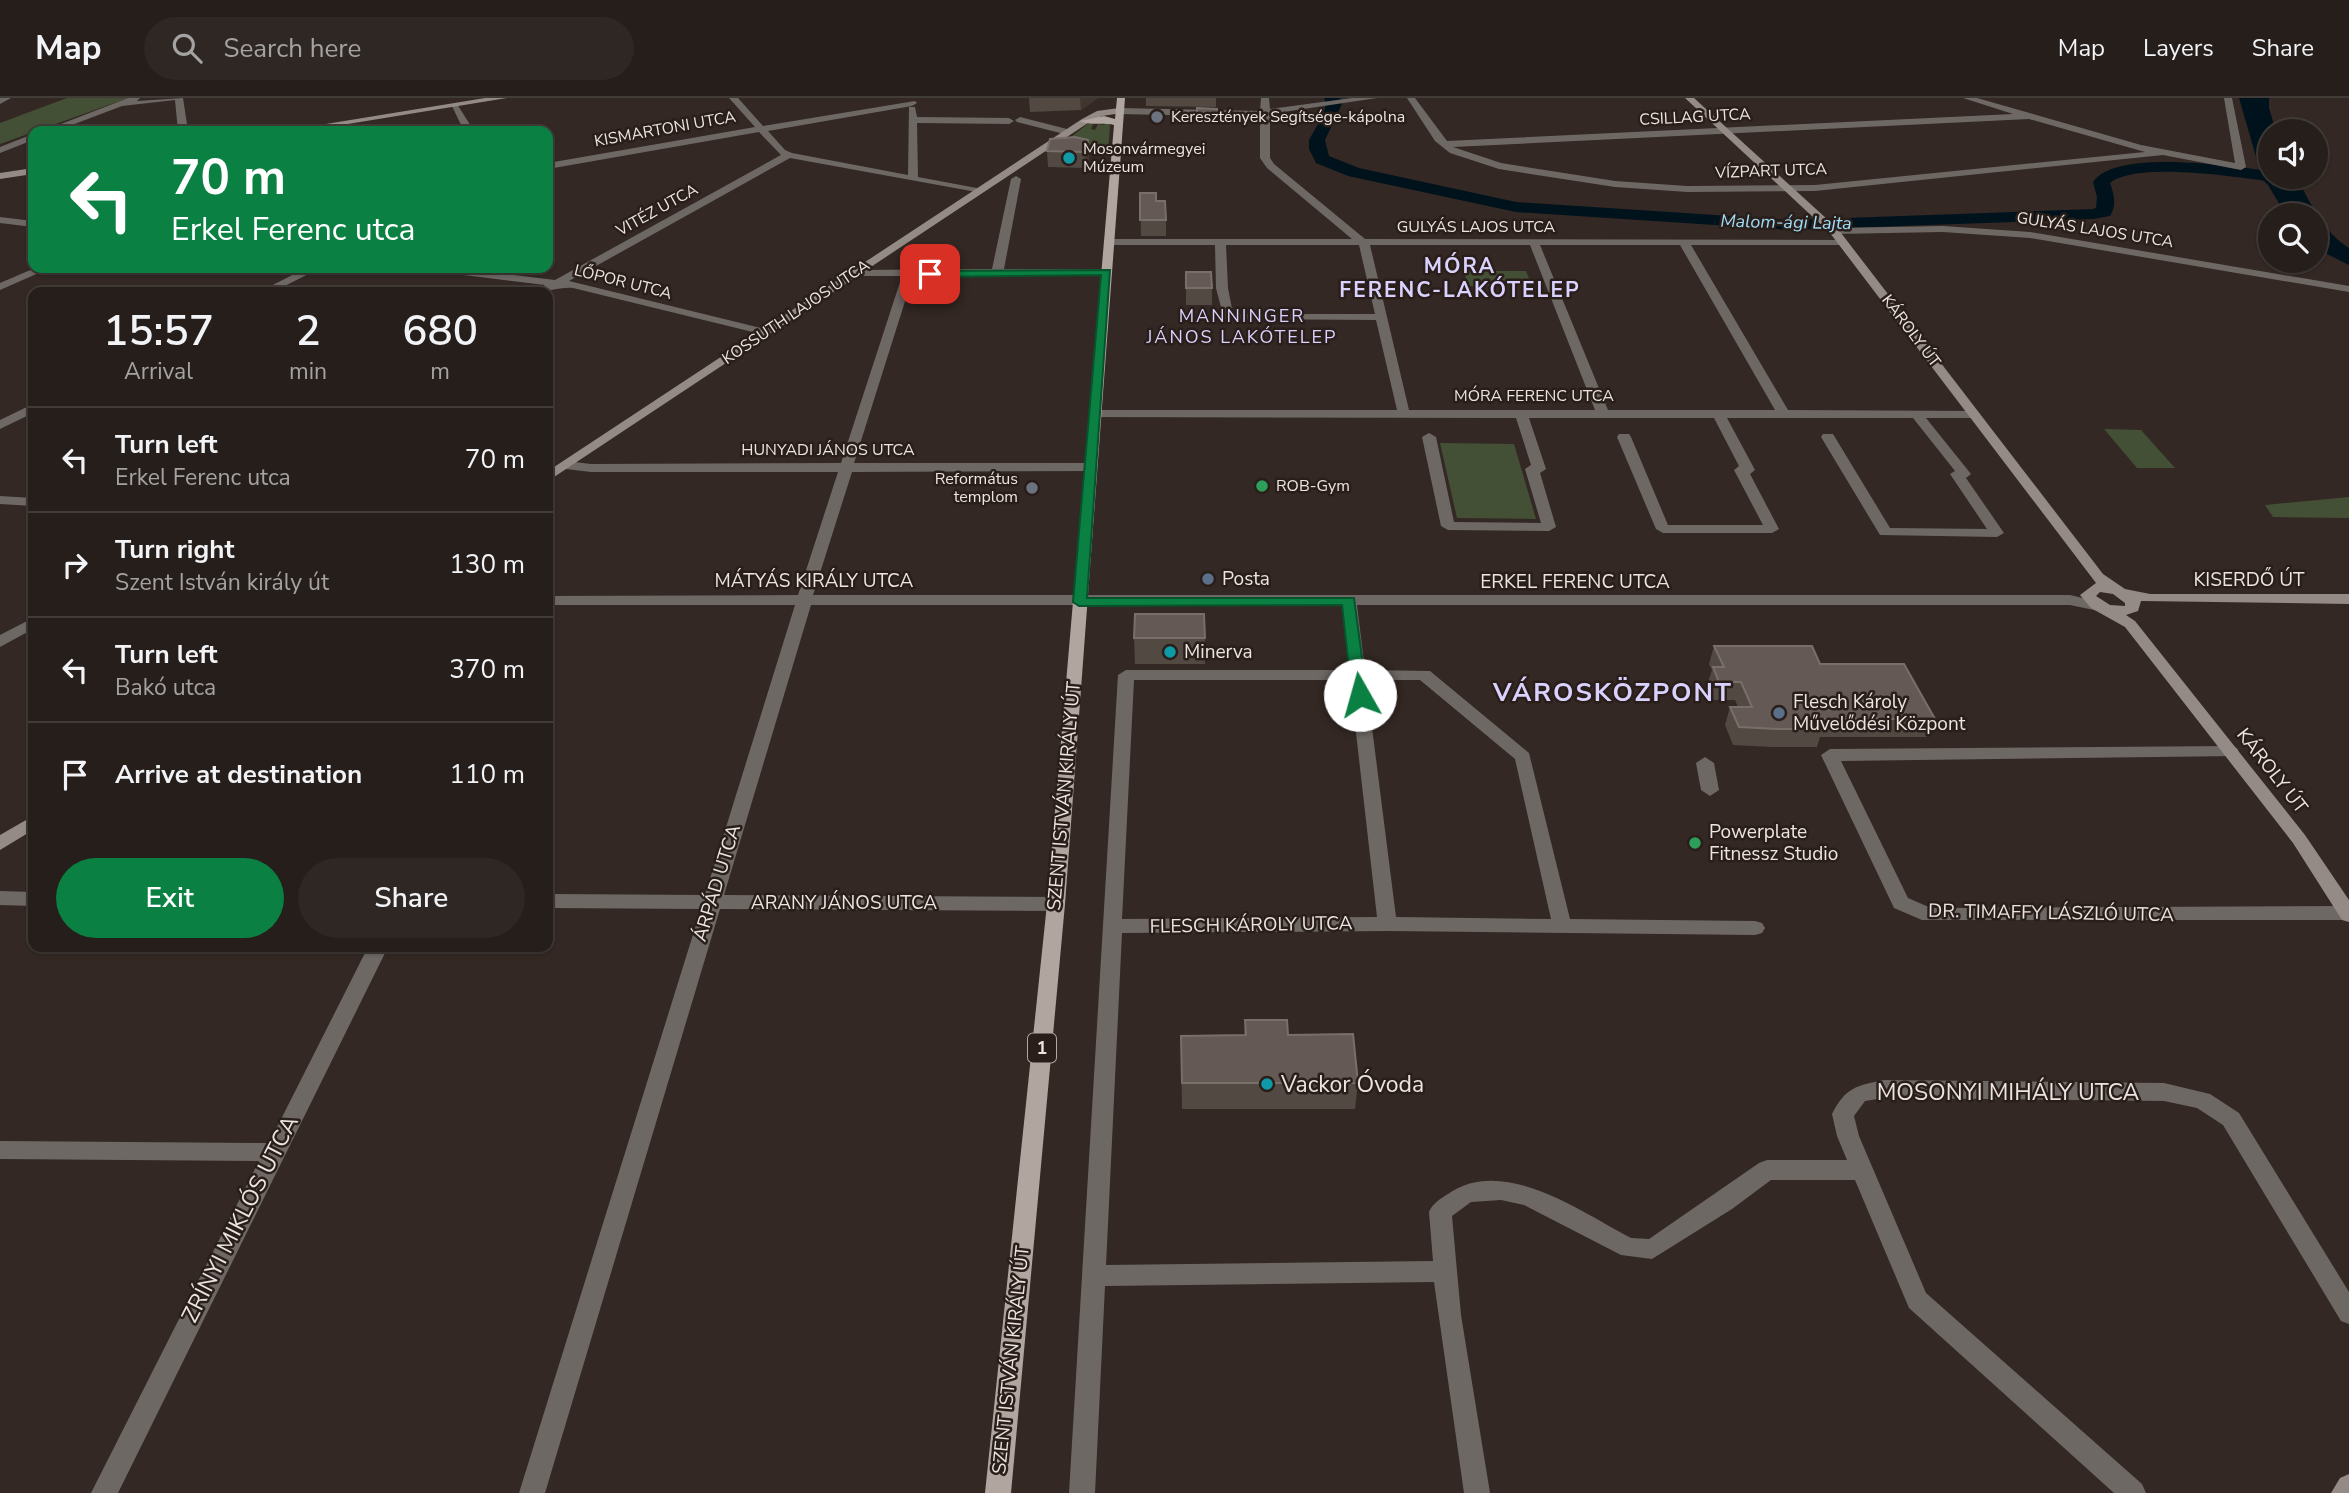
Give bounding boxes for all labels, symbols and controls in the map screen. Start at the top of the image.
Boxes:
search box [144,17,634,80]
text: Map [35,26,102,71]
icon: search [168,29,206,67]
text: Search here [224,31,361,66]
text: Map [2058,32,2105,64]
text: Layers [2143,32,2214,64]
text: Share [2252,32,2314,64]
street label: CSILLAG UTCA [1639,103,1752,131]
street label: KISMARTONI UTCA [592,106,738,152]
place label: Keresztények Segítsége-kápolna [1171,106,1405,128]
marker: Keresztények Segítsége-kápolna [1149,109,1165,125]
map controls [2258,119,2328,273]
button: sound [2258,119,2328,189]
place label: Mosonvármegyei Múzeum [1083,138,1205,178]
text: 70 m [171,144,286,211]
marker: Mosonvármegyei Múzeum [1061,150,1077,166]
icon: left [56,154,147,245]
street label: VÍZPART UTCA [1714,158,1828,184]
street label: VITÉZ UTCA [611,178,702,242]
button: search [2258,203,2328,273]
street label: GULYÁS LAJOS UTCA [2015,207,2175,253]
text: Erkel Ferenc utca [171,208,416,251]
water label: Malom-ági Lajta [1720,209,1852,235]
street label: GULYÁS LAJOS UTCA [1397,216,1556,238]
pin [900,244,960,304]
district label: MÓRA FERENC-LAKÓTELEP [1339,252,1581,304]
street label: KOSSUTH LAJOS UTCA [718,254,874,370]
icon: arrive [911,255,949,293]
street label: LŐPOR UTCA [572,259,675,305]
street label: KÁROLY ÚT [1876,290,1946,372]
text: 15:57 [103,303,214,360]
text: 2 [295,303,321,360]
text: 680 [402,303,478,360]
district label: MANNINGER JÁNOS LAKÓTELEP [1145,304,1338,349]
text: Arrival [124,356,193,387]
text: min [289,356,327,387]
text: m [430,356,450,387]
street label: MÓRA FERENC UTCA [1454,385,1614,407]
text: Turn left [115,427,218,462]
street label: HUNYADI JÁNOS UTCA [741,439,915,461]
icon: left [56,441,94,479]
text: 70 m [465,442,525,477]
text: Erkel Ferenc utca [115,462,291,493]
place label: Református templom [935,468,1018,508]
place label: ROB-Gym [1276,475,1350,497]
marker: ROB-Gym [1254,478,1270,494]
marker: Református templom [1024,480,1040,496]
text: Turn right [115,532,234,567]
icon: right [56,546,94,584]
text: 130 m [449,547,525,582]
place label: Posta [1222,566,1270,592]
text: Szent István király út [115,567,329,598]
street label: KISERDŐ ÚT [2193,567,2305,593]
street label: MÁTYÁS KIRÁLY UTCA [715,568,914,594]
street label: ERKEL FERENC UTCA [1480,569,1670,595]
marker: Posta [1200,571,1216,587]
text: Turn left [115,637,218,672]
place label: Minerva [1184,639,1253,665]
marker: Minerva [1162,644,1178,660]
icon: left [56,651,94,689]
text: 370 m [449,652,525,687]
position arrow [1323,658,1397,732]
text: Bakó utca [115,672,216,703]
district label: VÁROSKÖZPONT [1492,675,1733,710]
street label: SZENT ISTVÁN KIRÁLY ÚT [1041,680,1087,912]
place label: Flesch Károly Művelődési Központ [1793,689,1966,737]
marker: Flesch Károly Művelődési Központ [1771,705,1787,721]
street label: KÁROLY ÚT [2230,723,2314,820]
icon: arrive [56,756,94,794]
text: Arrive at destination [115,757,362,792]
text: 110 m [449,757,525,792]
place label: Powerplate Fitnessz Studio [1709,819,1838,867]
street label: ÁRPÁD UTCA [687,821,747,945]
marker: Powerplate Fitnessz Studio [1687,835,1703,851]
button: Exit [56,858,284,938]
button: Share [298,858,525,938]
street label: ARANY JÁNOS UTCA [751,890,937,916]
street label: DR. TIMAFFY LÁSZLÓ UTCA [1928,898,2174,928]
street label: FLESCH KÁROLY UTCA [1149,910,1353,940]
road number: 1 [1028,1034,1056,1063]
place label: Vackor Óvoda [1280,1069,1424,1100]
marker: Vackor Óvoda [1259,1076,1275,1092]
street label: MOSONYI MIHÁLY UTCA [1877,1077,2140,1108]
street label: ZRÍNYI MIKLÓS UTCA [174,1110,306,1328]
street label: SZENT ISTVÁN KIRÁLY ÚT [986,1244,1036,1476]

